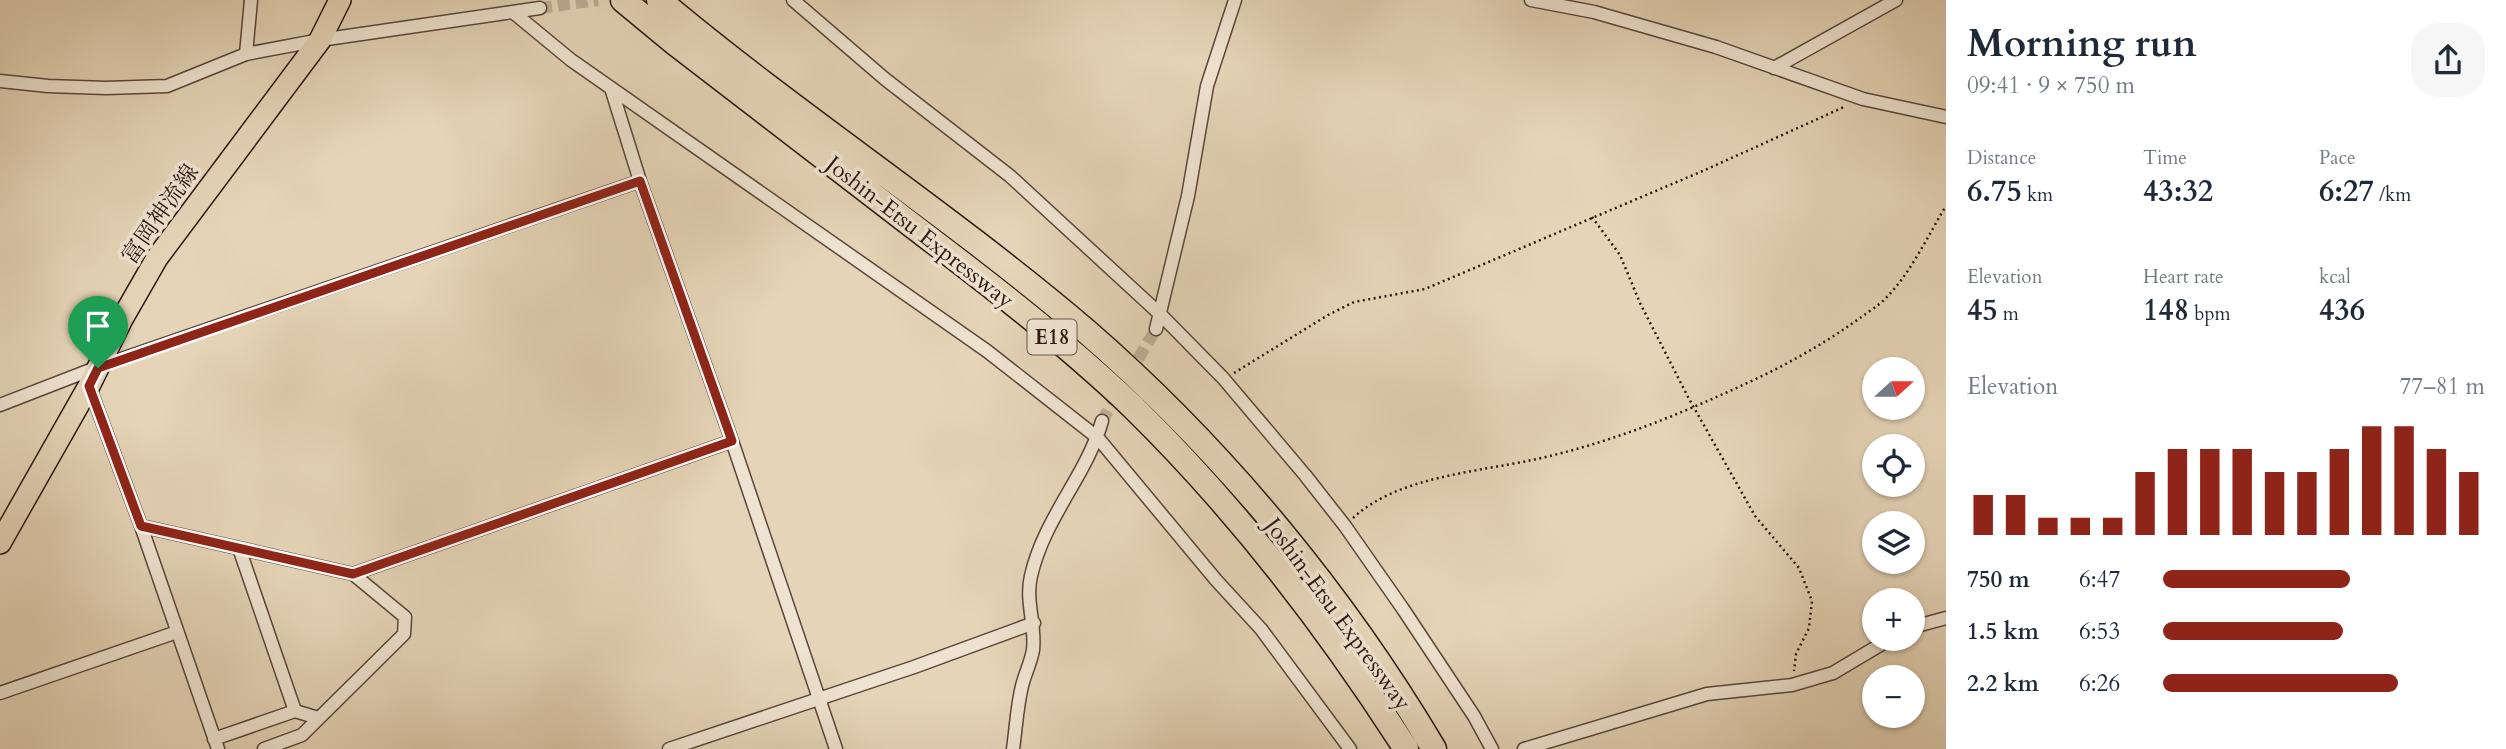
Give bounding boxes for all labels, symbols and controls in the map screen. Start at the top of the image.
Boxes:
text: Morning run [1967,18,2197,70]
button: share [2411,23,2485,97]
text: 09:41 · 9 × 750 m [1967,70,2135,101]
text: Distance [1967,145,2036,171]
text: Time [2143,145,2187,171]
text: Pace [2319,145,2356,171]
street label: Joshin-Etsu Expressway [817,147,1021,315]
street label: 富岡神流線 [114,158,206,270]
text: 6.75 [1967,171,2022,212]
text: 43:32 [2143,171,2213,212]
text: 6:27 [2319,171,2374,212]
text: km [2022,182,2053,208]
text: /km [2374,182,2411,208]
text: Elevation [1967,264,2042,290]
text: Heart rate [2143,264,2224,290]
text: kcal [2319,264,2351,290]
text: 45 [1967,290,1998,331]
text: 148 [2143,290,2189,331]
text: 436 [2319,290,2365,331]
pin [68,296,128,368]
text: m [1998,301,2019,327]
text: bpm [2189,301,2231,327]
icon: arrive [79,307,117,345]
road number: E18 [1028,320,1076,354]
north arrow [1862,357,1925,420]
map controls [1862,357,1925,728]
text: Elevation [1967,371,2058,402]
text: 77–81 m [2400,371,2485,402]
button: locate [1862,434,1925,497]
street label: Joshin-Etsu Expressway [1256,509,1418,717]
button: layers [1862,511,1925,574]
text: 750 m [1967,564,2030,595]
text: 6:47 [2079,564,2120,595]
button: + [1862,588,1925,651]
text: 1.5 km [1967,616,2039,647]
text: 6:53 [2079,616,2120,647]
button: − [1862,665,1925,728]
text: 2.2 km [1967,668,2039,699]
text: 6:26 [2079,668,2120,699]

